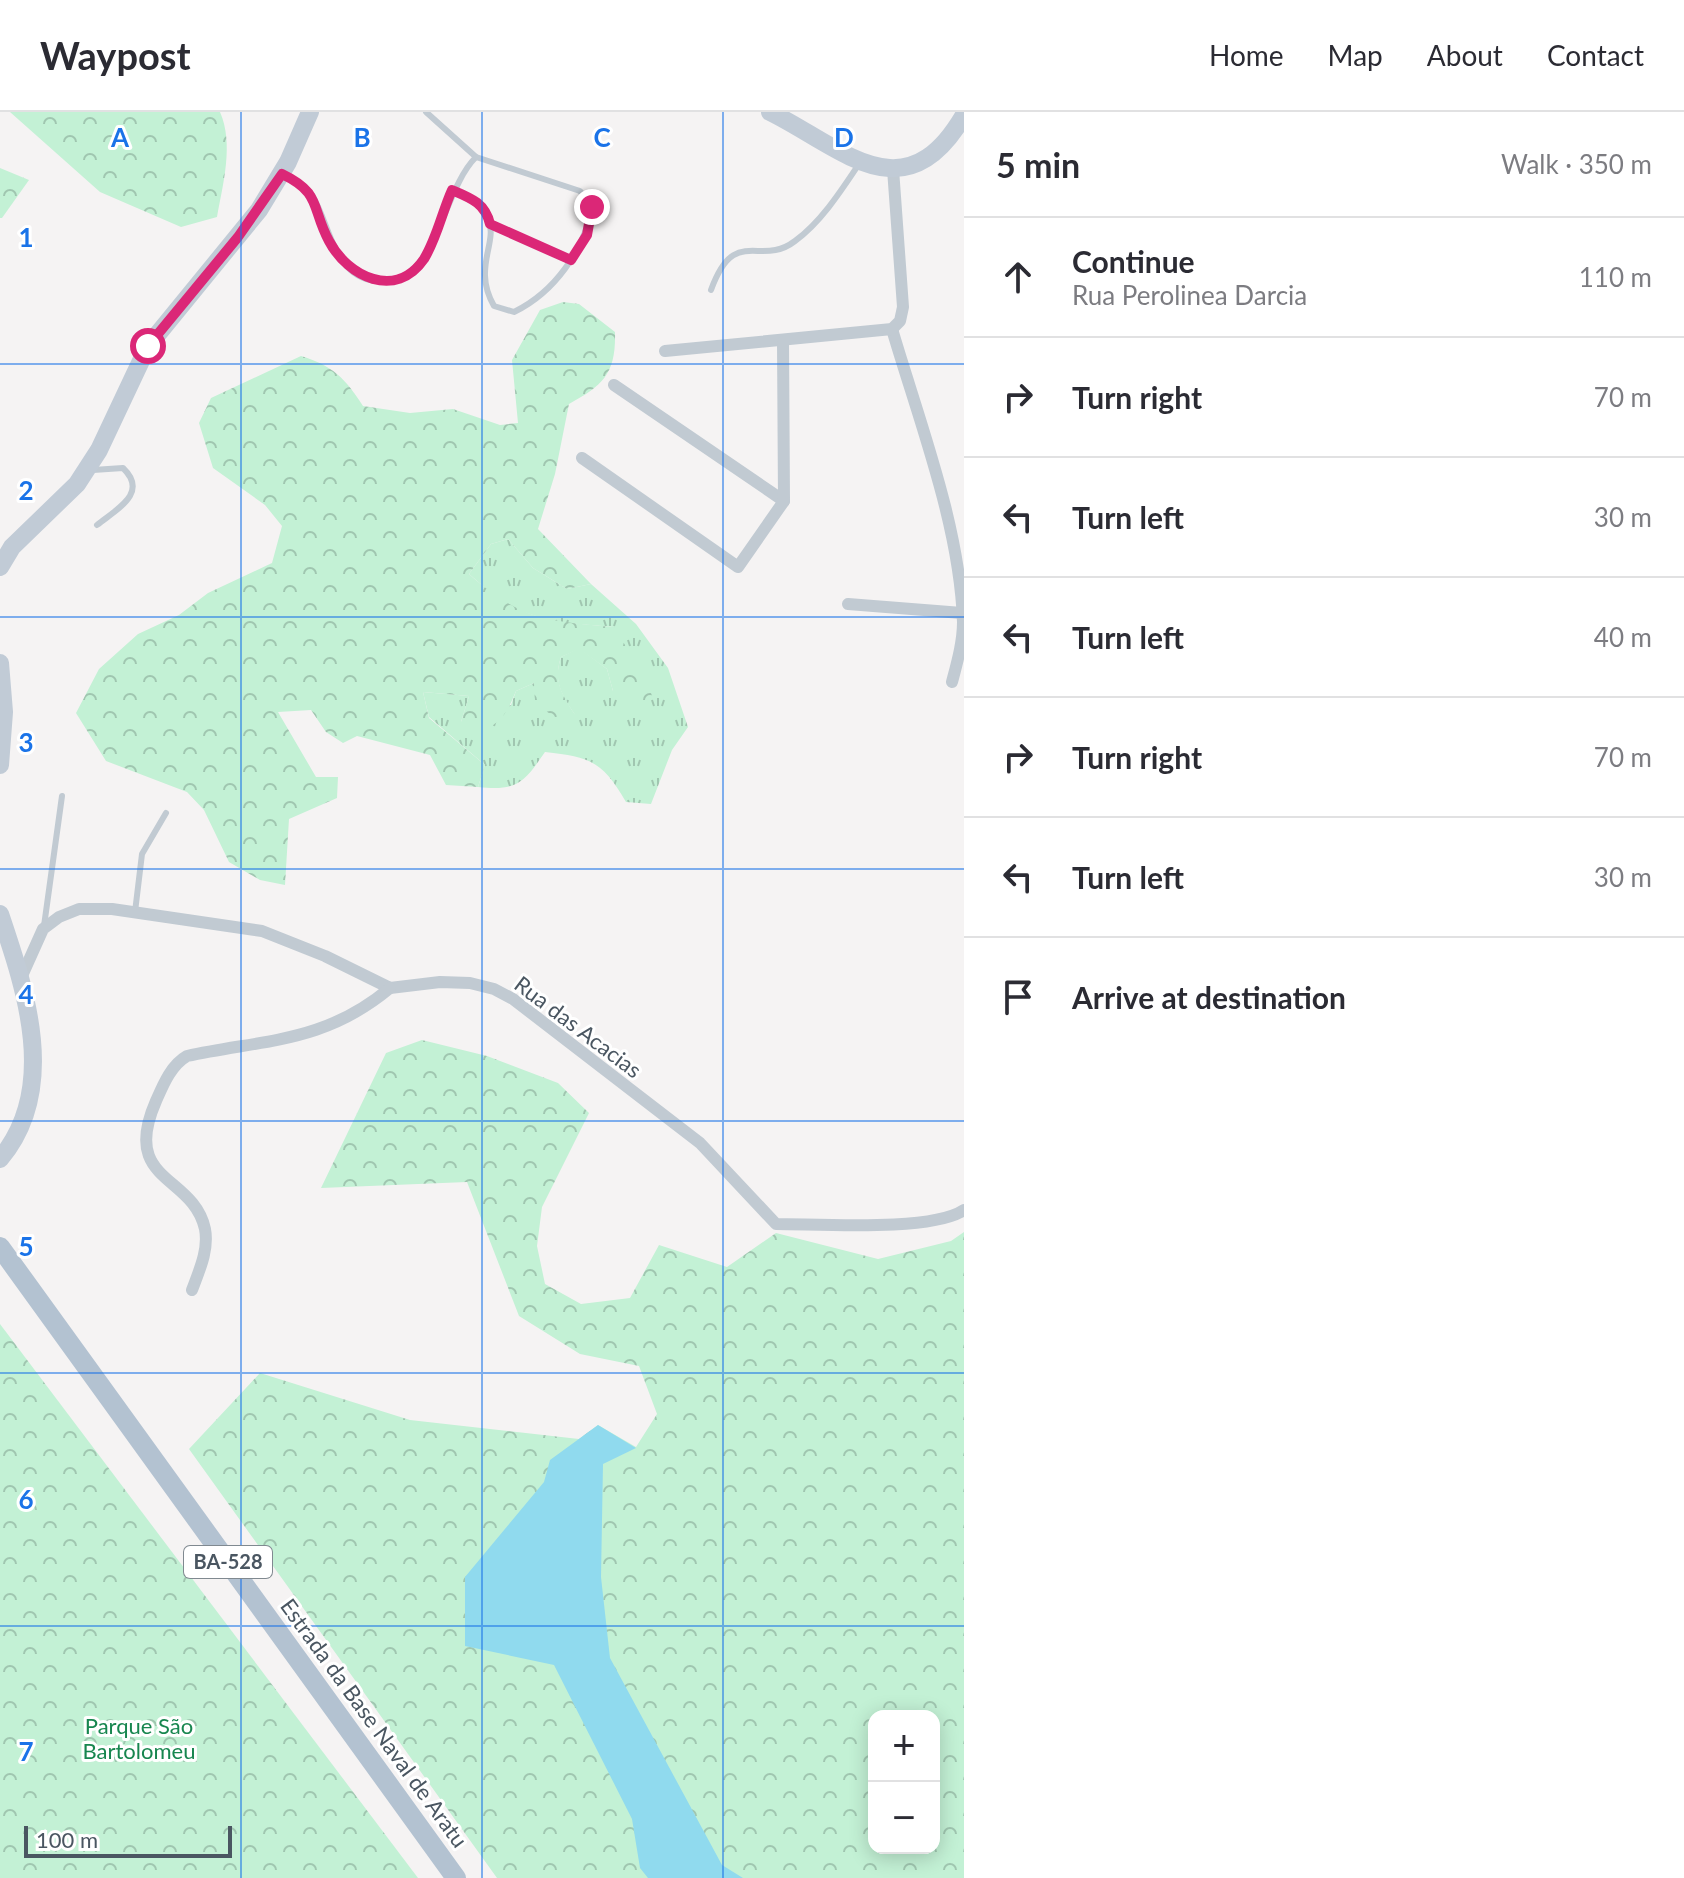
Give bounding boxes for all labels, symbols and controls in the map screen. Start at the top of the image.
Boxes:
text: Waypost [40,32,191,78]
text: Home [1209,38,1284,72]
text: Map [1328,38,1383,72]
text: About [1427,38,1503,72]
text: Contact [1547,38,1644,72]
text: A [110,121,130,153]
text: B [353,121,371,153]
text: C [593,121,611,153]
text: D [834,121,854,153]
text: 5 min [996,144,1080,185]
text: Walk · 350 m [1501,148,1652,180]
route end [574,189,610,225]
text: 1 [18,221,34,253]
text: Continue [1072,243,1195,279]
icon: ahead [996,255,1040,299]
text: 110 m [1579,261,1652,293]
text: Rua Perolinea Darcia [1072,279,1307,311]
route start [130,328,166,364]
icon: right [996,375,1040,419]
text: Turn right [1072,379,1202,415]
text: 70 m [1594,381,1652,413]
text: 2 [18,474,34,506]
icon: left [996,495,1040,539]
text: Turn left [1072,499,1184,535]
text: 30 m [1594,501,1652,533]
icon: left [996,615,1040,659]
text: Turn left [1072,619,1184,655]
text: 40 m [1594,621,1652,653]
text: 3 [18,726,34,758]
icon: right [996,735,1040,779]
text: Turn right [1072,739,1202,775]
text: 70 m [1594,741,1652,773]
icon: left [996,855,1040,899]
text: Turn left [1072,859,1184,895]
text: 30 m [1594,861,1652,893]
street label: Rua das Acacias [509,970,647,1083]
icon: arrive [996,975,1040,1019]
text: 4 [18,978,34,1010]
text: Arrive at destination [1072,979,1346,1015]
text: 5 [18,1230,34,1262]
text: 6 [18,1483,34,1515]
road number: BA-528 [184,1546,272,1578]
street label: Estrada da Base Naval de Aratu [275,1593,474,1852]
map controls [868,1710,940,1854]
button: + [868,1710,940,1782]
park label: Parque São Bartolomeu [83,1712,195,1764]
text: 7 [18,1735,34,1767]
button: − [868,1782,940,1854]
scale bar [24,1822,232,1858]
text: 100 m [36,1826,98,1853]

